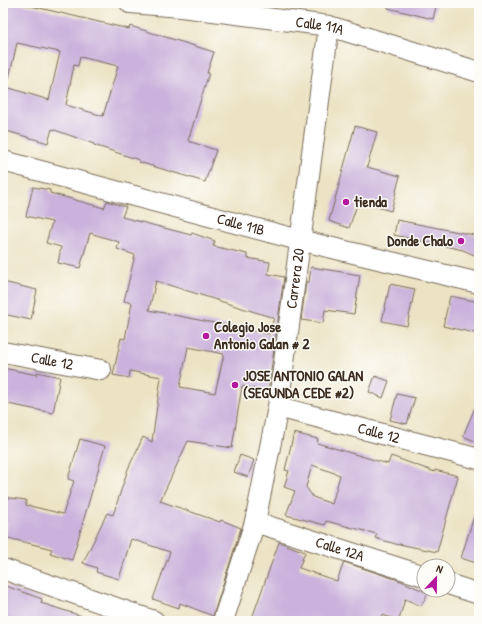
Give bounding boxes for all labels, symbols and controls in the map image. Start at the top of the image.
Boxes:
street label: Calle 11A [294,11,347,40]
place label: tienda [353,191,387,212]
marker: tienda [341,197,351,207]
street label: Calle 11B [215,208,267,240]
place label: Donde Chalo [387,230,453,251]
marker: Donde Chalo [456,236,466,246]
street label: Carrera 20 [280,247,309,310]
place label: Colegio Jose Antonio Galan # 2 [214,316,310,354]
marker: Colegio Jose Antonio Galan # 2 [201,331,211,341]
street label: Calle 12 [29,346,75,375]
place label: JOSE ANTONIO GALAN (SEGUNDA CEDE #2) [243,365,363,403]
marker: JOSE ANTONIO GALAN (SEGUNDA CEDE #2) [230,380,240,390]
street label: Calle 12 [356,417,402,448]
street label: Calle 12A [313,531,368,566]
north arrow [416,558,456,598]
text: N [434,561,445,576]

